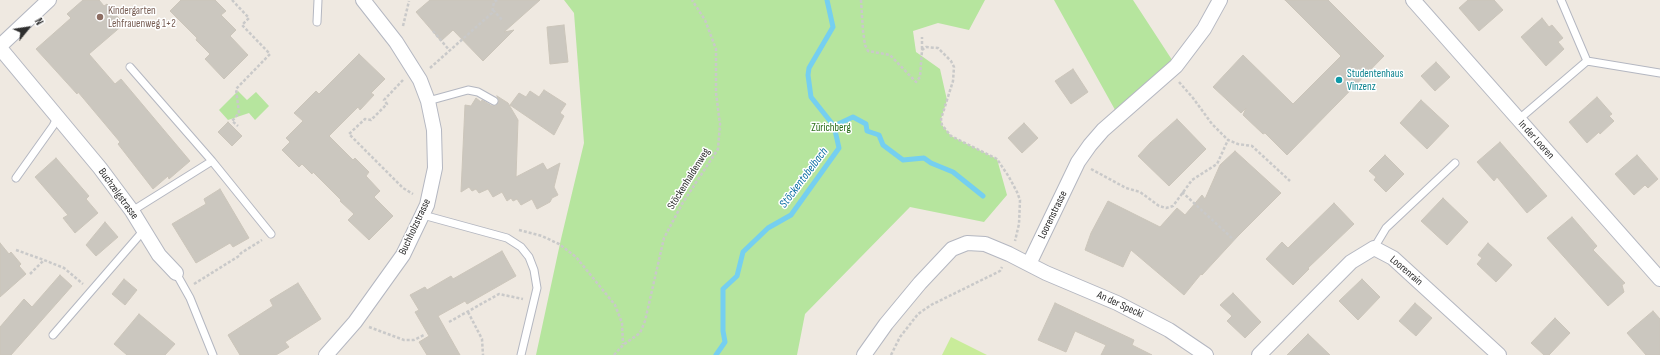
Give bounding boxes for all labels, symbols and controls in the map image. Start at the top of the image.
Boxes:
place label: Kindergarten Lehfrauenweg 1+2 [108,4,176,30]
north arrow [8,8,48,48]
marker: Kindergarten Lehfrauenweg 1+2 [95,12,105,22]
text: N [32,16,46,28]
place label: Studentenhaus Vinzenz [1347,67,1403,93]
marker: Studentenhaus Vinzenz [1334,75,1344,85]
street label: In der Looren [1515,118,1557,162]
park label: Zürichberg [811,121,851,135]
water label: Stöckentobelbach [777,145,831,211]
street label: Stöckenhaldenweg [665,146,713,212]
street label: Buchzelgstrasse [95,166,141,222]
street label: Loorenstrasse [1036,189,1070,241]
street label: Buchholzstrasse [396,197,434,257]
street label: Loorenrain [1387,253,1425,289]
street label: An der Specki [1095,289,1145,321]

